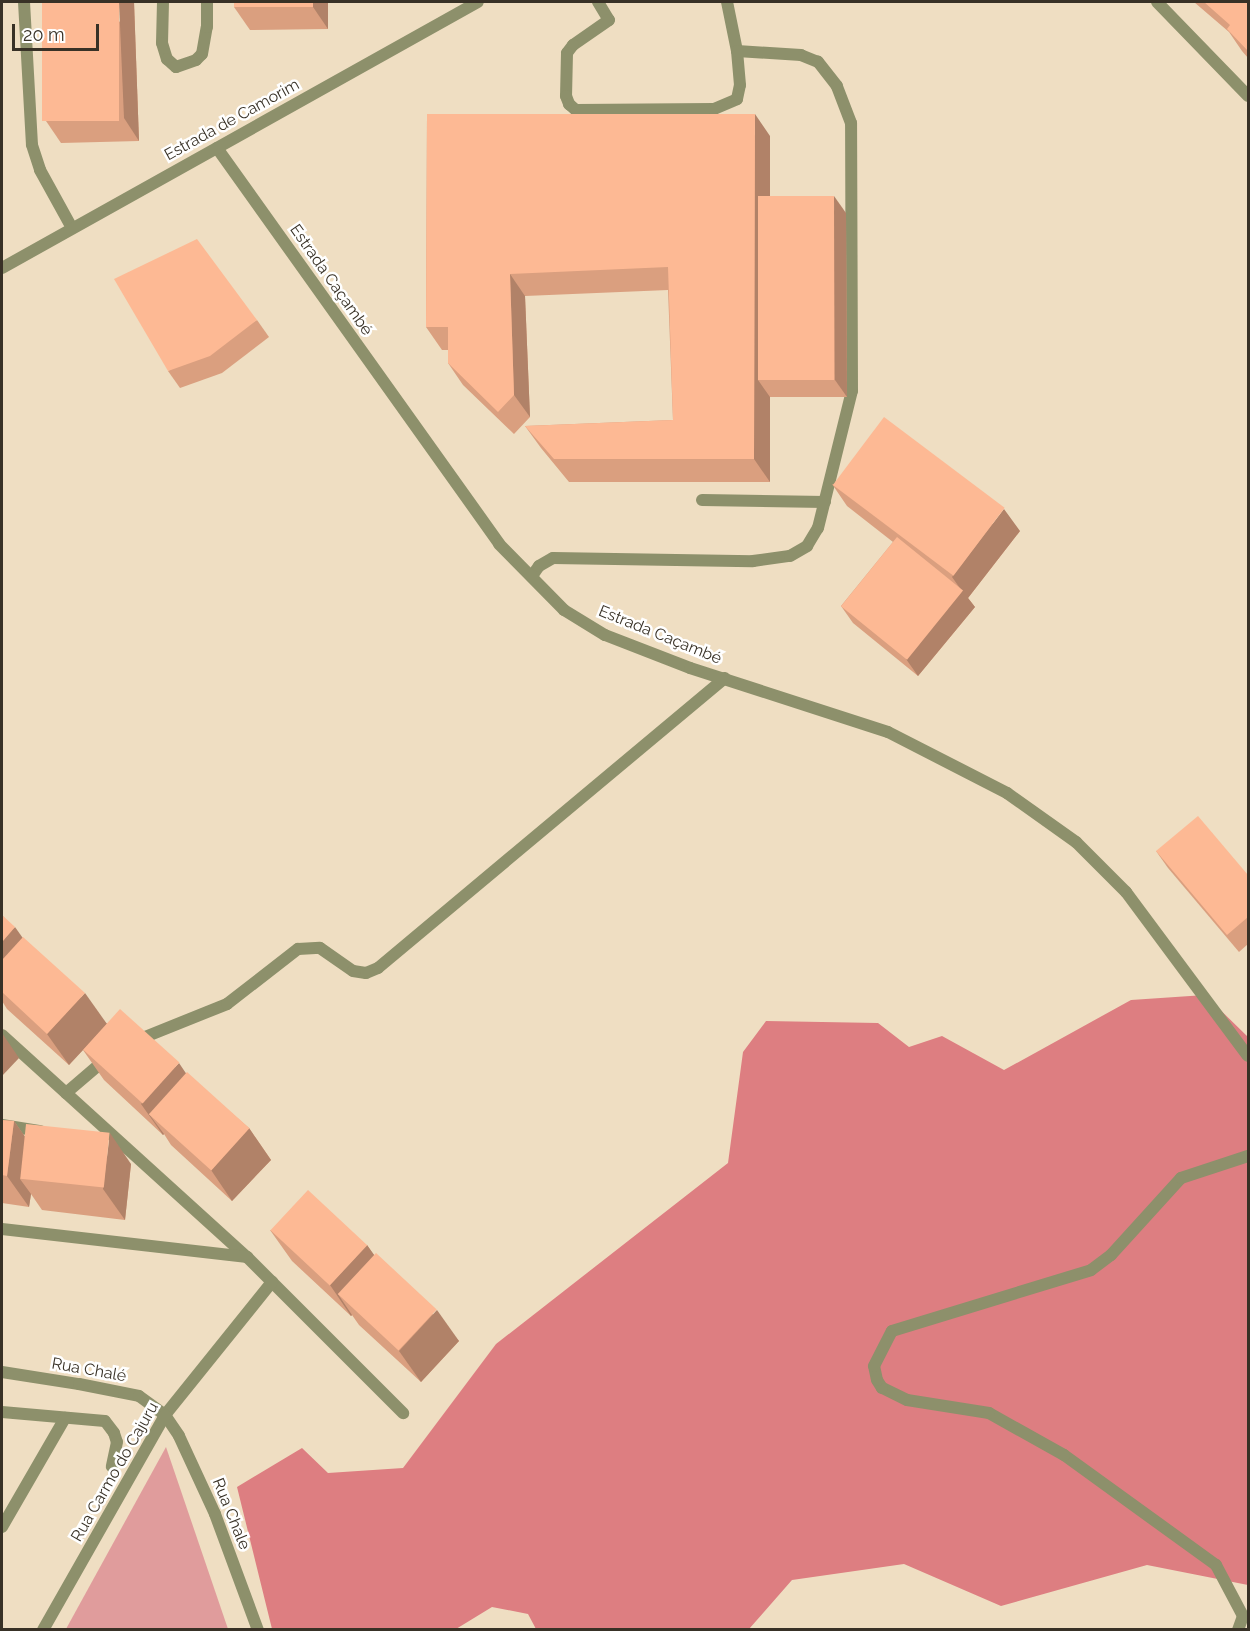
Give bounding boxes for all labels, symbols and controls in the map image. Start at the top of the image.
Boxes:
scale bar [15,12,102,50]
text: 20 m [23,24,65,45]
street label: Estrada de Camorim [161,75,303,165]
street label: Estrada Caçambé [286,221,376,339]
street label: Estrada Caçambé [596,602,724,668]
street label: Rua Chalé [50,1354,128,1386]
street label: Rua Carmo do Cajuru [67,1399,163,1545]
street label: Rua Chale [208,1475,254,1553]

